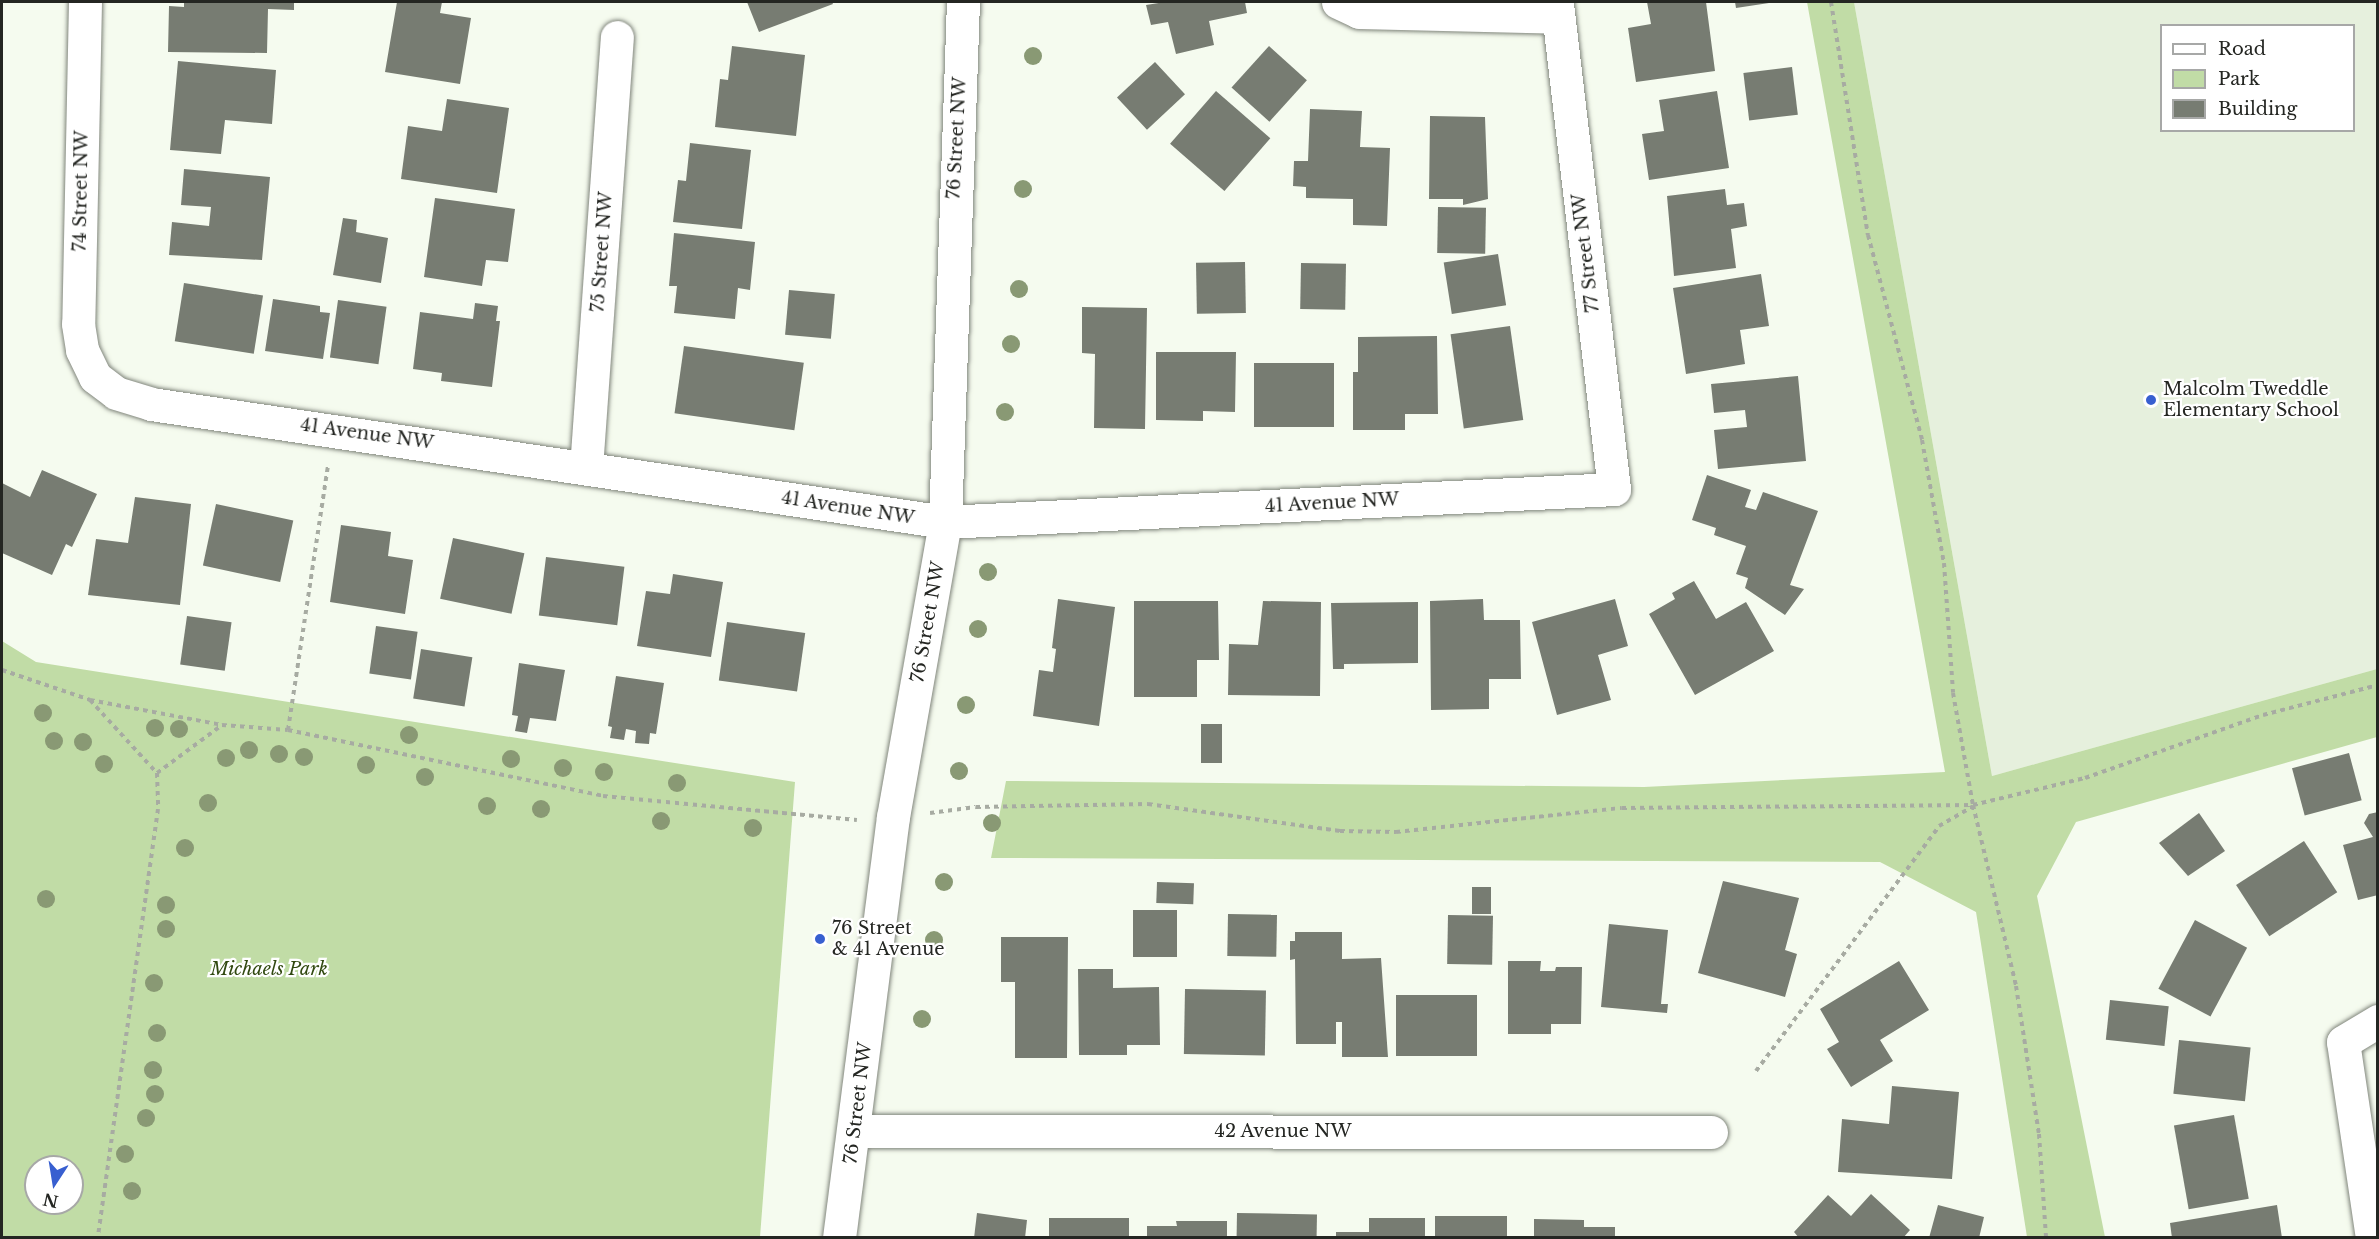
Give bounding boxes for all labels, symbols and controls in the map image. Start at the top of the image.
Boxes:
legend [2160,24,2355,132]
text: Road [2218,38,2266,60]
text: Park [2218,68,2260,90]
street label: 76 Street NW [943,76,971,200]
text: Building [2218,98,2297,120]
street label: 74 Street NW [69,130,93,252]
street label: 75 Street NW [587,191,617,313]
street label: 77 Street NW [1568,192,1604,314]
place label: Malcolm Tweddle Elementary School [2163,379,2339,422]
marker: Malcolm Tweddle Elementary School [2144,393,2158,407]
street label: 41 Avenue NW [299,414,435,454]
street label: 41 Avenue NW [780,487,916,529]
street label: 41 Avenue NW [1264,489,1400,517]
street label: 76 Street NW [907,560,949,684]
place label: 76 Street & 41 Avenue [832,918,945,960]
marker: 76 Street & 41 Avenue [813,932,827,946]
park label: Michaels Park [210,958,328,980]
street label: 76 Street NW [840,1041,876,1165]
street label: 42 Avenue NW [1214,1120,1352,1142]
north arrow [24,1155,84,1215]
text: N [41,1189,60,1212]

